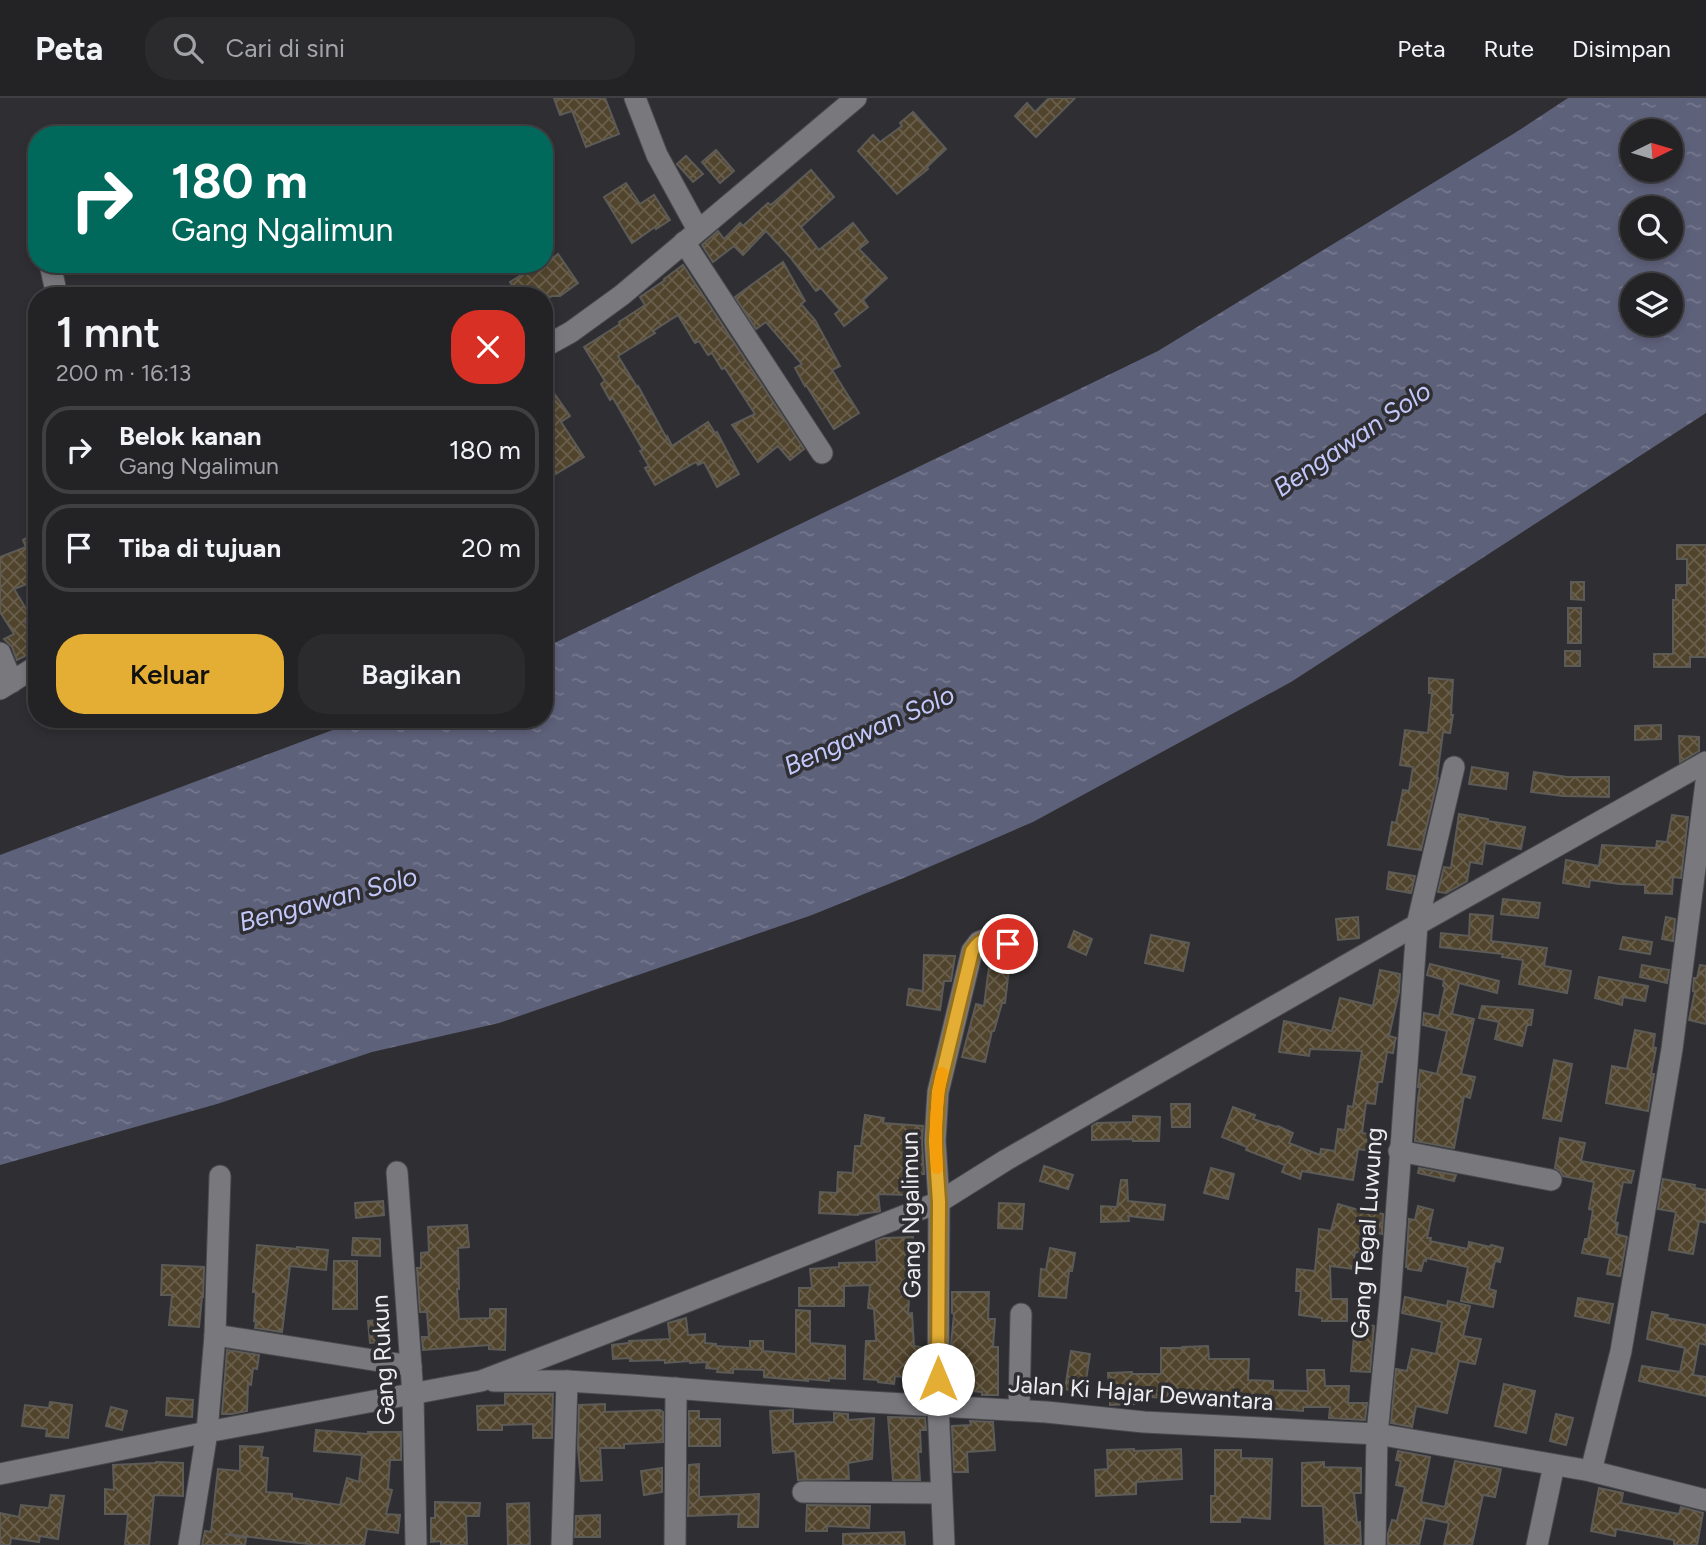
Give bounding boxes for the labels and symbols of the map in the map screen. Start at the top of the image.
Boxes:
north arrow [1620,119,1684,182]
water label: Bengawan Solo [1267,374,1437,504]
water label: Bengawan Solo [779,678,959,782]
water label: Bengawan Solo [235,860,421,938]
pin [978,914,1038,974]
street label: Gang Tegal Luwung [1345,1126,1388,1340]
street label: Gang Ngalimun [895,1131,926,1299]
street label: Gang Rukun [365,1294,400,1426]
position arrow [901,1342,975,1416]
street label: Jalan Ki Hajar Dewantara [1008,1369,1275,1416]

